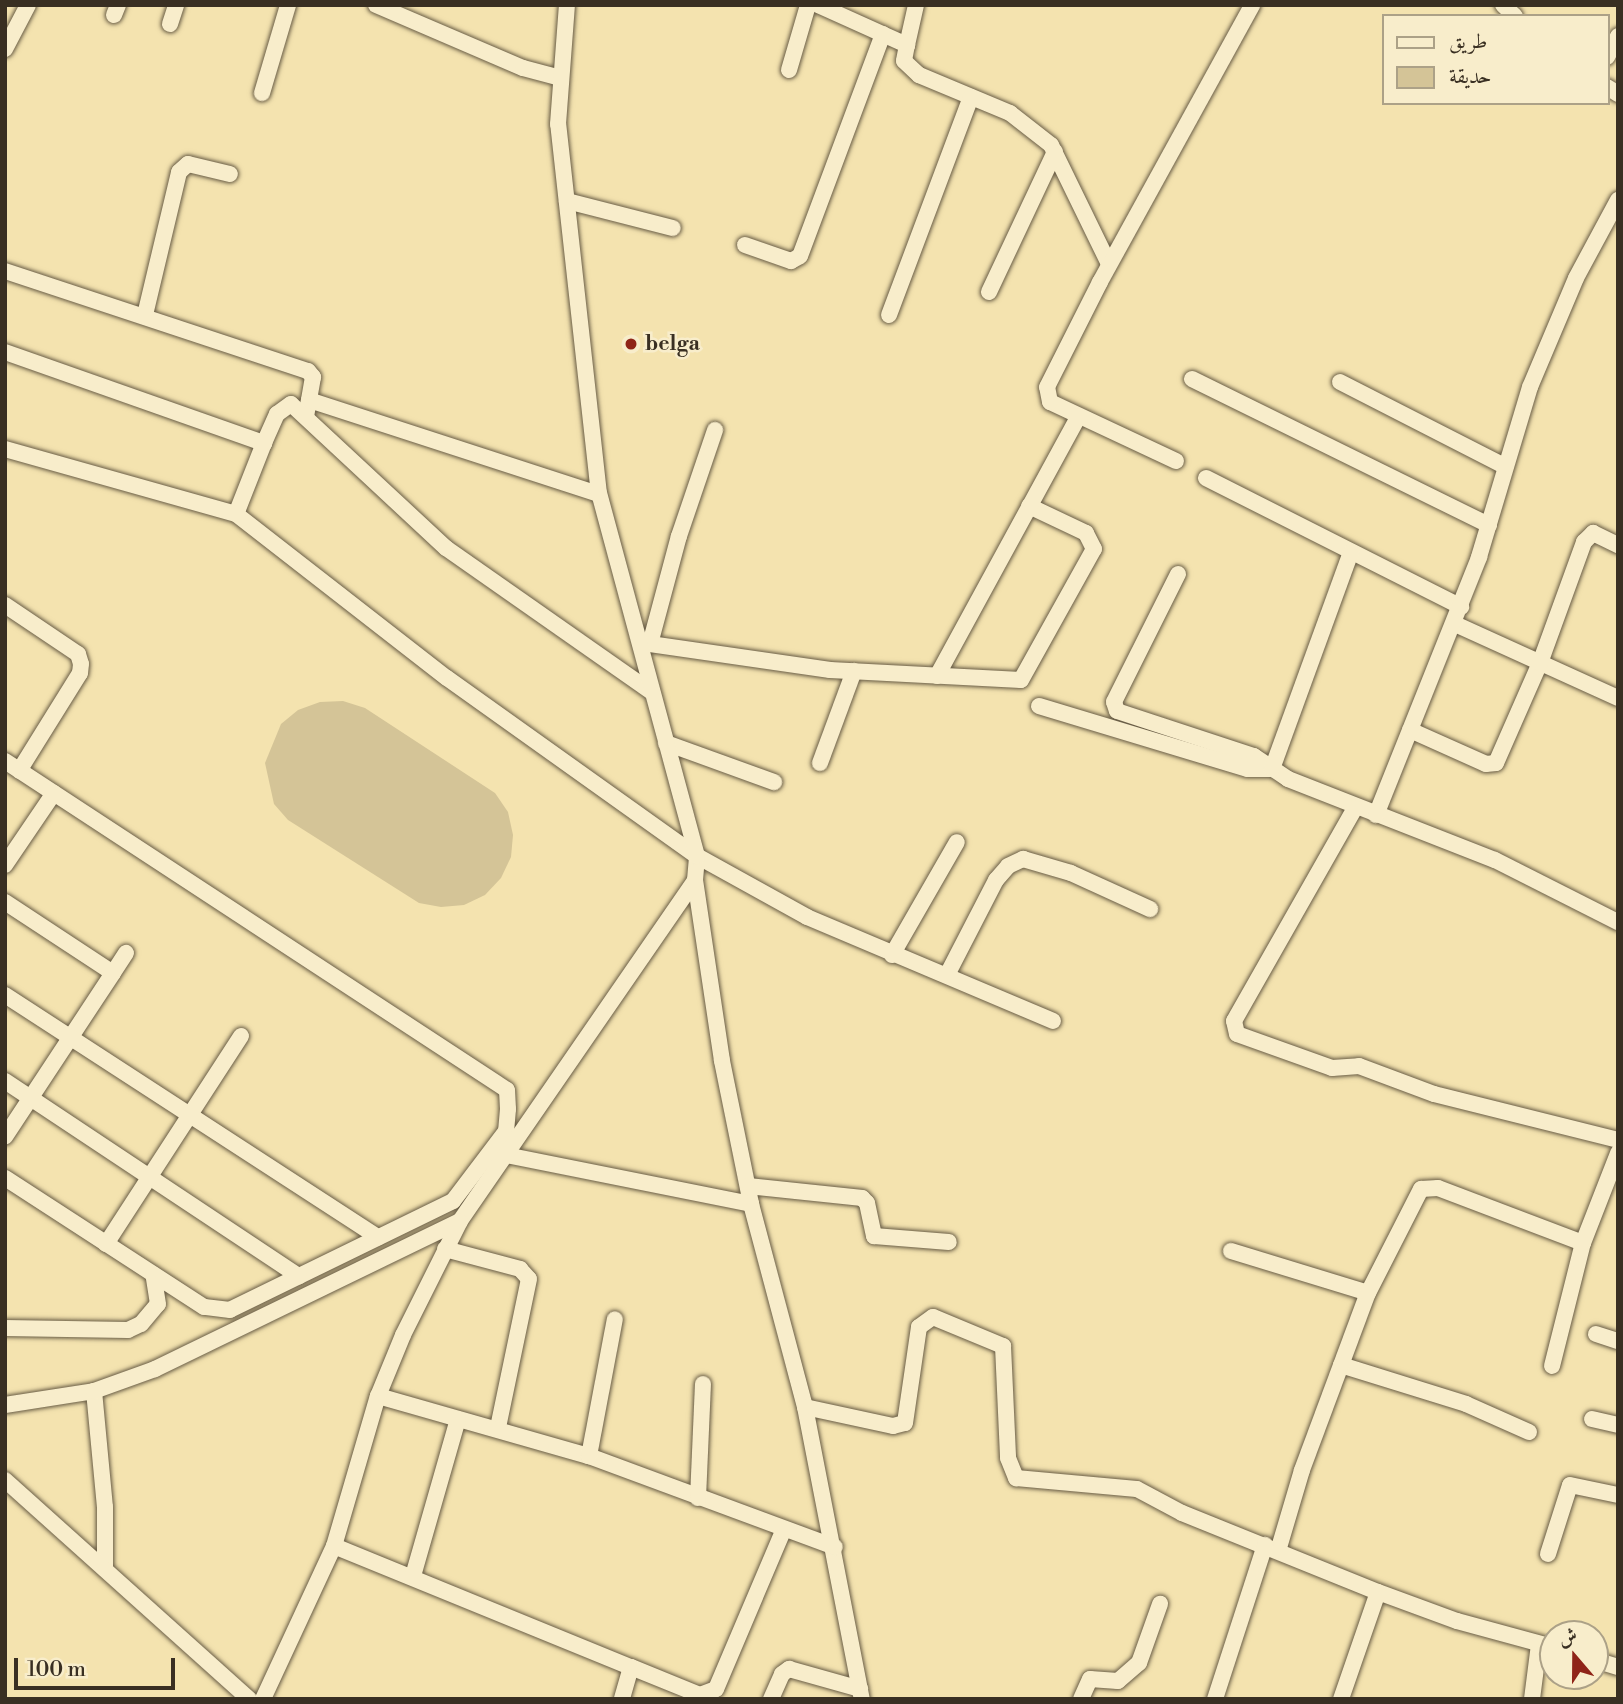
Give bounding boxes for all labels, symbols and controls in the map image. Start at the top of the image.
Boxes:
legend [1382,14,1609,105]
text: طريق [1449,29,1487,55]
text: حديقة [1449,64,1492,90]
place label: belga [645,331,700,357]
marker: belga [623,336,639,352]
north arrow [1539,1620,1609,1690]
text: ش [1555,1623,1580,1652]
scale bar [18,1644,178,1688]
text: 100 m [27,1657,86,1683]

